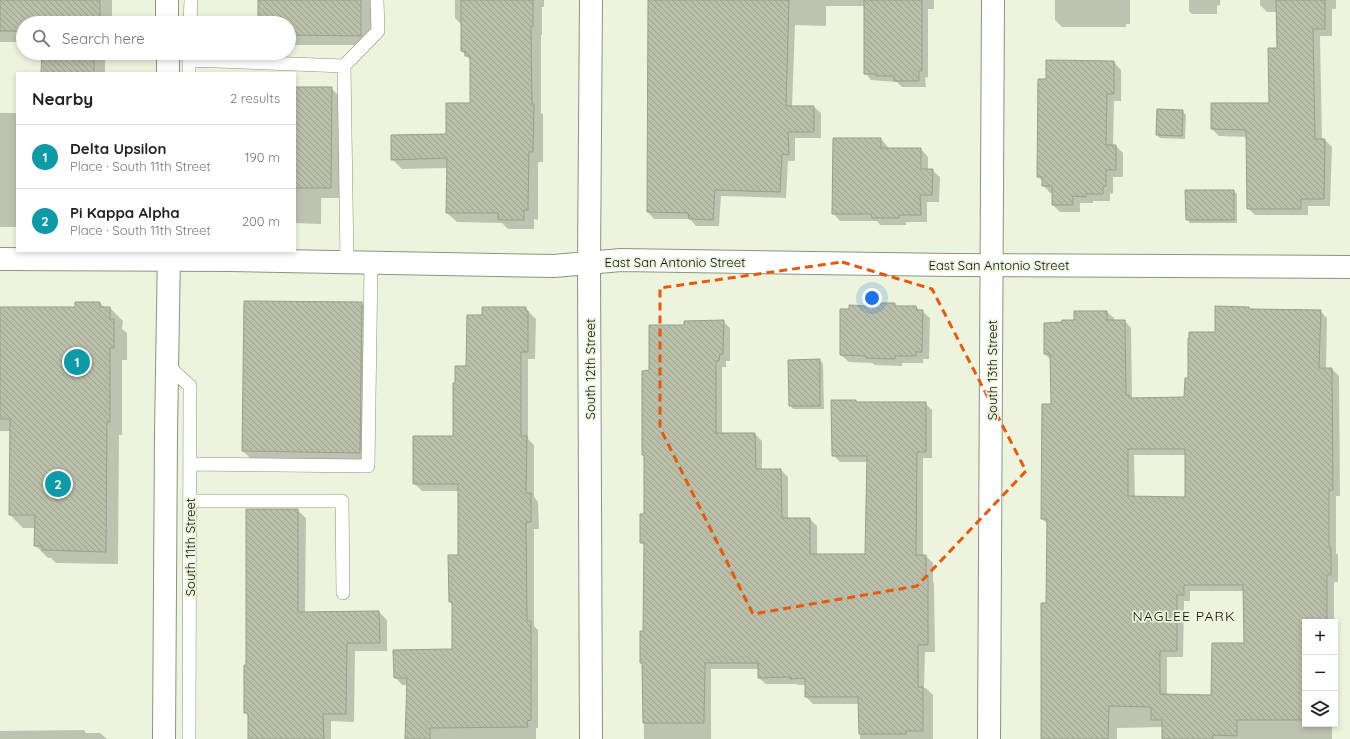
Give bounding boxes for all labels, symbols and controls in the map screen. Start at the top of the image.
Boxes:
search box [16,16,296,60]
icon: search [30,27,52,49]
text: Search here [62,29,145,48]
text: Nearby [32,88,93,109]
text: 2 results [230,90,280,106]
text: Delta Upsilon [70,139,166,158]
text: 1 [42,149,48,165]
text: 190 m [245,149,280,165]
text: Place · South 11th Street [70,158,211,174]
text: Pi Kappa Alpha [70,203,180,222]
text: 2 [41,213,49,229]
text: 200 m [242,213,280,229]
text: Place · South 11th Street [70,222,211,238]
street label: East San Antonio Street [605,254,745,270]
street label: East San Antonio Street [929,257,1069,273]
your location [862,288,882,308]
street label: South 12th Street [582,319,598,419]
street label: South 13th Street [984,320,1000,420]
pin: 1 [64,347,90,377]
pin: 2 [45,469,71,499]
street label: South 11th Street [182,498,198,596]
district label: NAGLEE PARK [1133,607,1235,625]
map controls [1302,619,1338,727]
button: + [1302,619,1338,655]
button: − [1302,655,1338,691]
button: layers [1302,691,1338,727]

